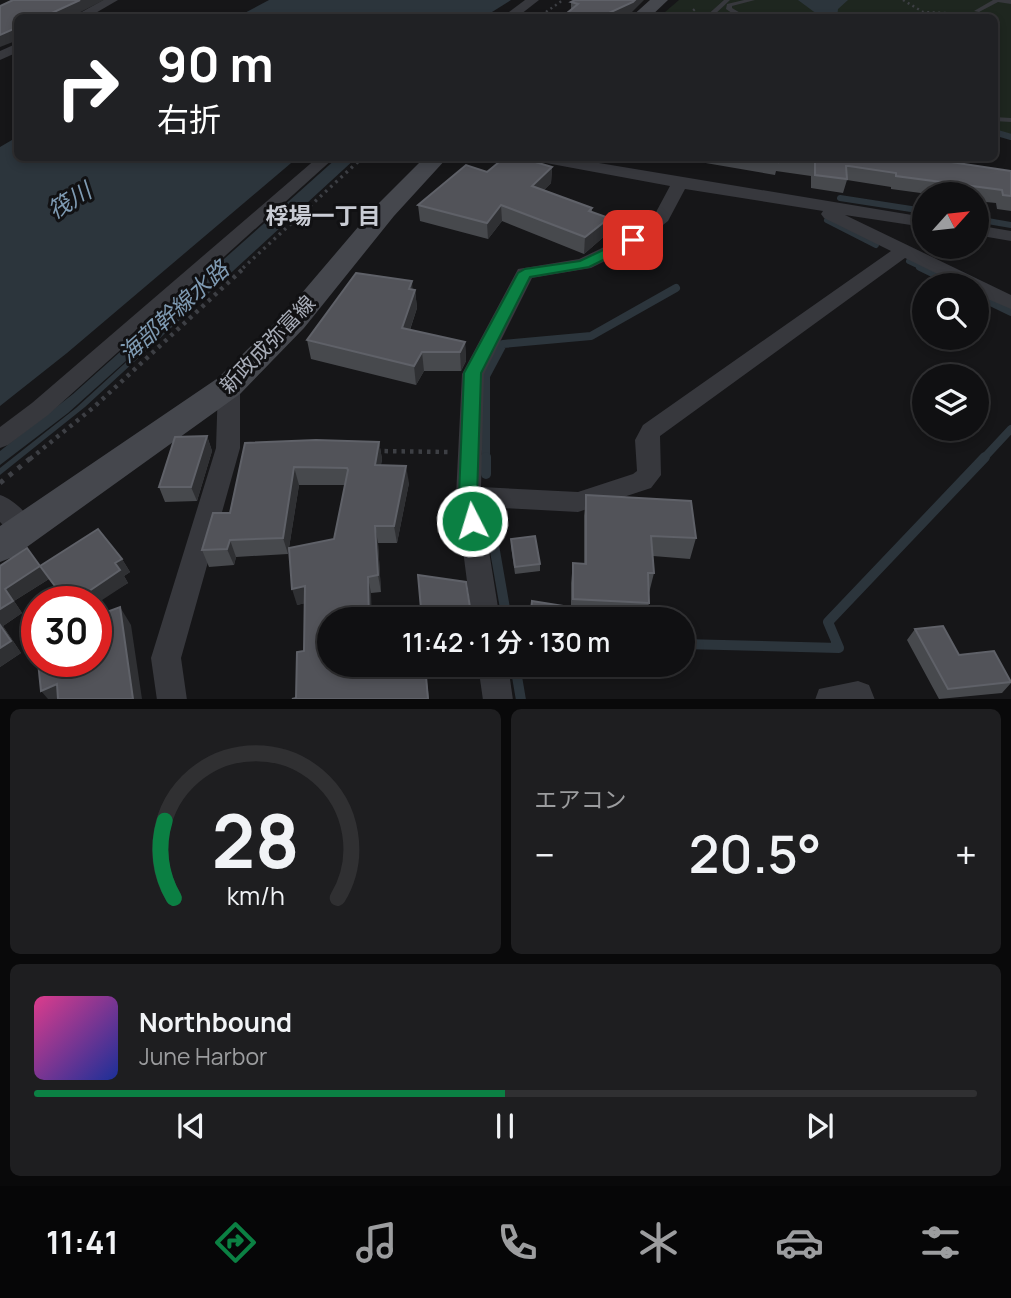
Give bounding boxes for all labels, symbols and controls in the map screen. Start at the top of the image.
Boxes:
text: 90 m [157,30,274,97]
icon: right [42,42,133,133]
text: 右折 [157,97,221,141]
water label: 筏川 [41,173,100,226]
north arrow [912,182,989,259]
map controls [912,182,989,441]
district label: 桴場一丁目 [266,199,381,231]
pin [603,210,663,270]
icon: arrive [614,221,652,259]
water label: 海部幹線水路 [111,252,236,369]
button: search [912,273,989,350]
street label: 新政成弥富線 [213,289,321,399]
button: layers [912,364,989,441]
position arrow [435,484,509,558]
speed limit sign: 30 [21,586,112,677]
text: 11:42 · 1 分 · 130 m [402,624,610,660]
text: エアコン [535,783,627,815]
text: 28 [211,790,299,890]
text: 20.5° [689,818,821,889]
text: − [535,828,555,880]
text: + [955,828,977,880]
text: km/h [226,877,284,912]
text: Northbound [139,1004,292,1040]
text: June Harbor [139,1040,267,1072]
icon: previous [172,1107,210,1145]
icon: pause [486,1107,524,1145]
icon: next [801,1107,839,1145]
icon: directions [211,1218,260,1267]
icon: music [352,1218,401,1267]
icon: phone [493,1218,542,1267]
icon: climate [634,1218,683,1267]
icon: car [775,1218,824,1267]
icon: filters [916,1218,965,1267]
text: 11:41 [46,1220,119,1264]

